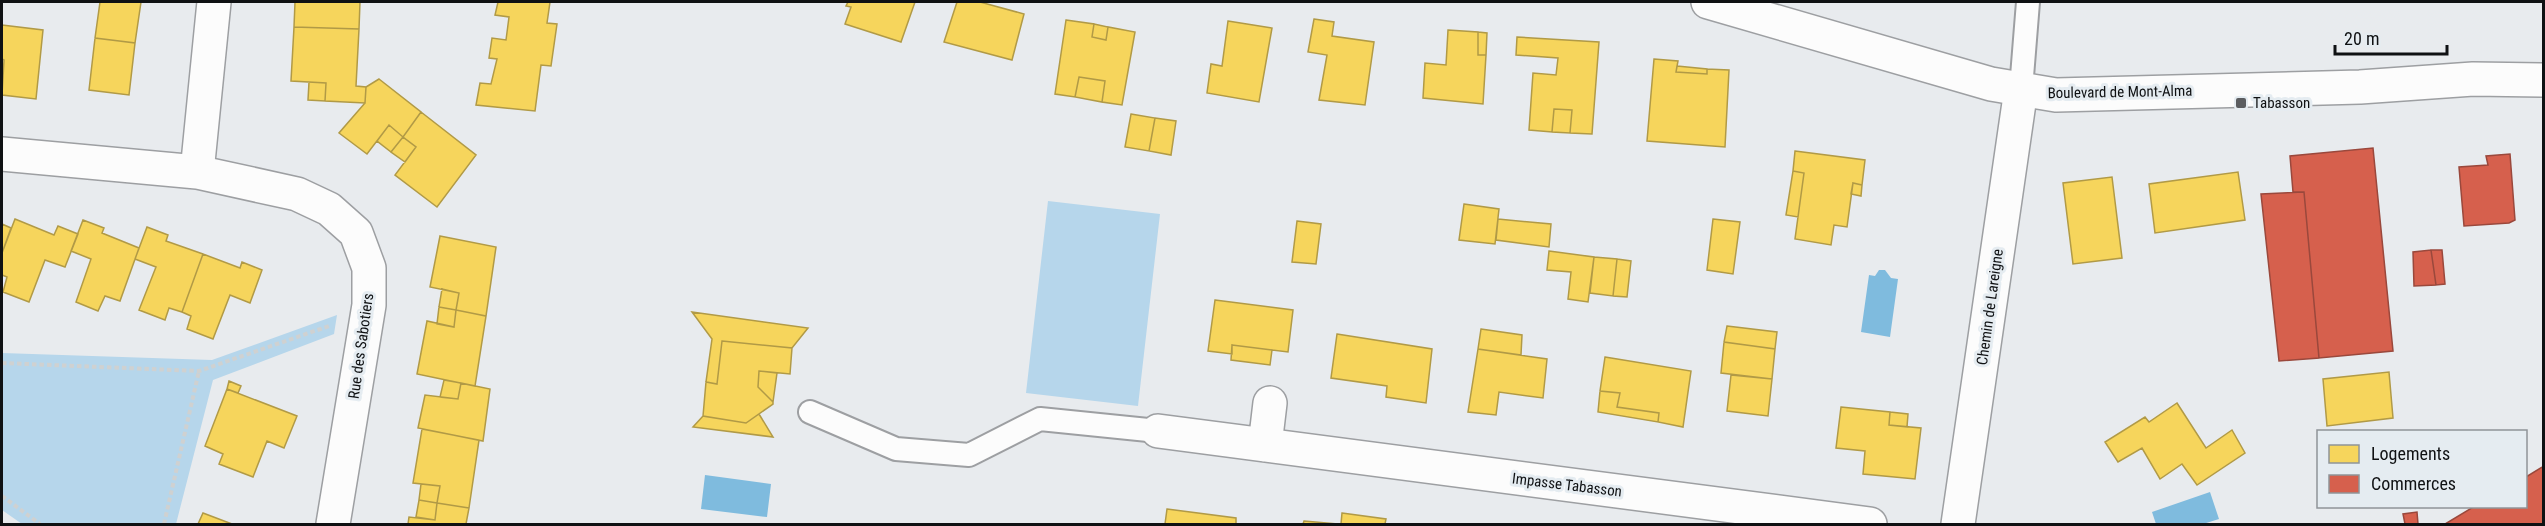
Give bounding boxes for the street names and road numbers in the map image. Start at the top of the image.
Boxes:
street label: Boulevard de Mont-Alma [2047,82,2193,102]
street label: Chemin de Lareigne [1973,248,2007,366]
street label: Rue des Sabotiers [345,292,377,400]
street label: Impasse Tabasson [1511,469,1623,501]

